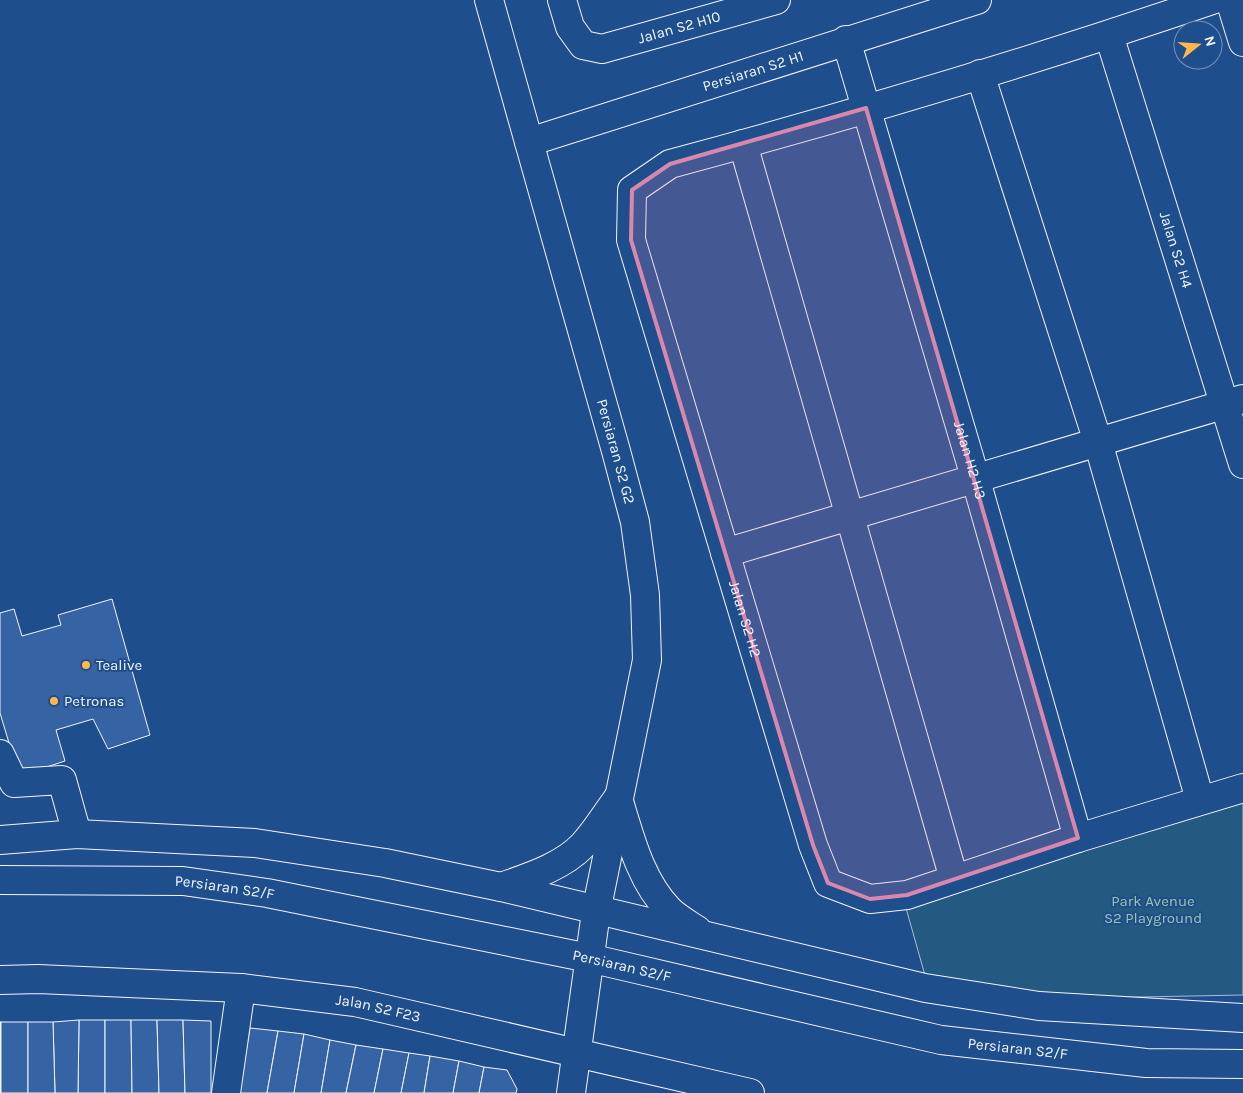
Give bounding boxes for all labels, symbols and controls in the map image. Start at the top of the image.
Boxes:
street label: Jalan S2 H10 [636,7,722,47]
north arrow [1173,20,1223,70]
text: N [1200,34,1220,49]
street label: Persiaran S2 H1 [700,47,806,95]
street label: Jalan S2 H4 [1156,209,1197,291]
street label: Persiaran S2 G2 [593,397,639,506]
street label: Jalan H2 H3 [950,419,990,501]
street label: Jalan S2 H2 [725,578,765,659]
place label: Tealive [96,656,142,674]
marker: Tealive [80,659,92,671]
place label: Petronas [64,692,124,710]
marker: Petronas [48,695,60,707]
street label: Persiaran S2/F [175,872,276,903]
park label: Park Avenue S2 Playground [1104,892,1202,927]
street label: Persiaran S2/F [571,946,673,986]
street label: Jalan S2 F23 [335,991,422,1026]
street label: Persiaran S2/F [967,1034,1069,1063]

